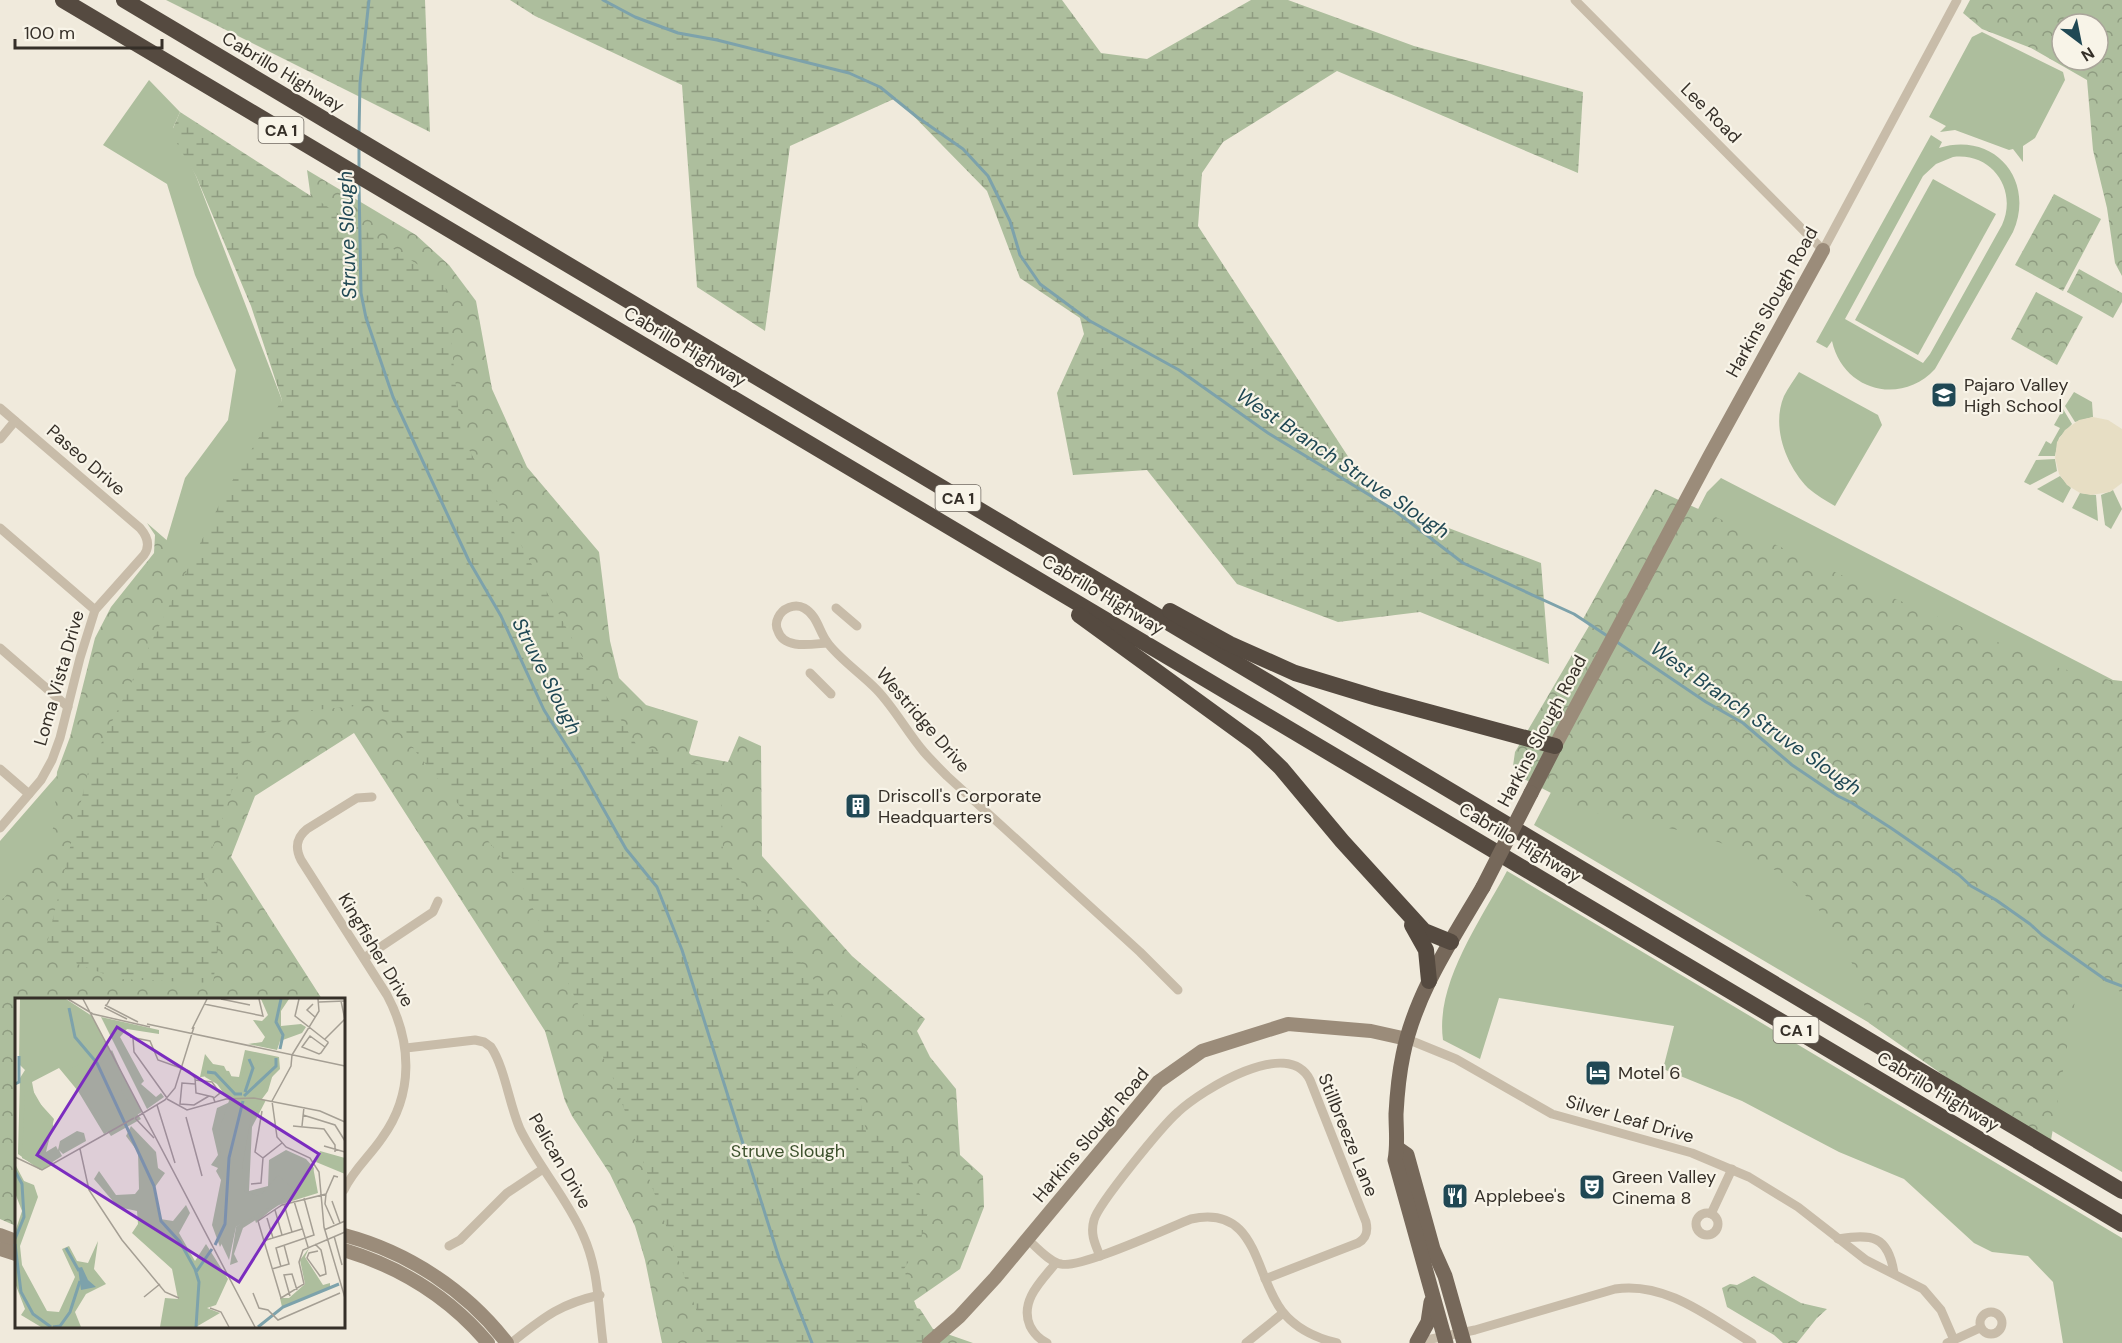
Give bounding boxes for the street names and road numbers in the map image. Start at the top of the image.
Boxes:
street label: Cabrillo Highway [218,26,348,118]
street label: Lee Road [1676,78,1746,148]
road number: CA 1 [258,117,304,143]
street label: Harkins Slough Road [1721,222,1823,382]
street label: Cabrillo Highway [620,301,750,393]
street label: Paseo Drive [41,419,131,501]
road number: CA 1 [936,485,980,511]
street label: Cabrillo Highway [1038,549,1168,641]
street label: Loma Vista Drive [28,608,90,748]
street label: Harkins Slough Road [1492,651,1592,811]
street label: Westridge Drive [871,662,975,778]
street label: Cabrillo Highway [1455,797,1585,889]
street label: Kingfisher Drive [332,889,420,1011]
road number: CA 1 [1774,1017,1818,1043]
street label: Cabrillo Highway [1873,1046,2003,1138]
street label: Harkins Slough Road [1028,1063,1154,1207]
street label: Stillbreeze Lane [1312,1070,1384,1200]
street label: Silver Leaf Drive [1563,1089,1697,1149]
street label: Pelican Drive [523,1109,597,1213]

